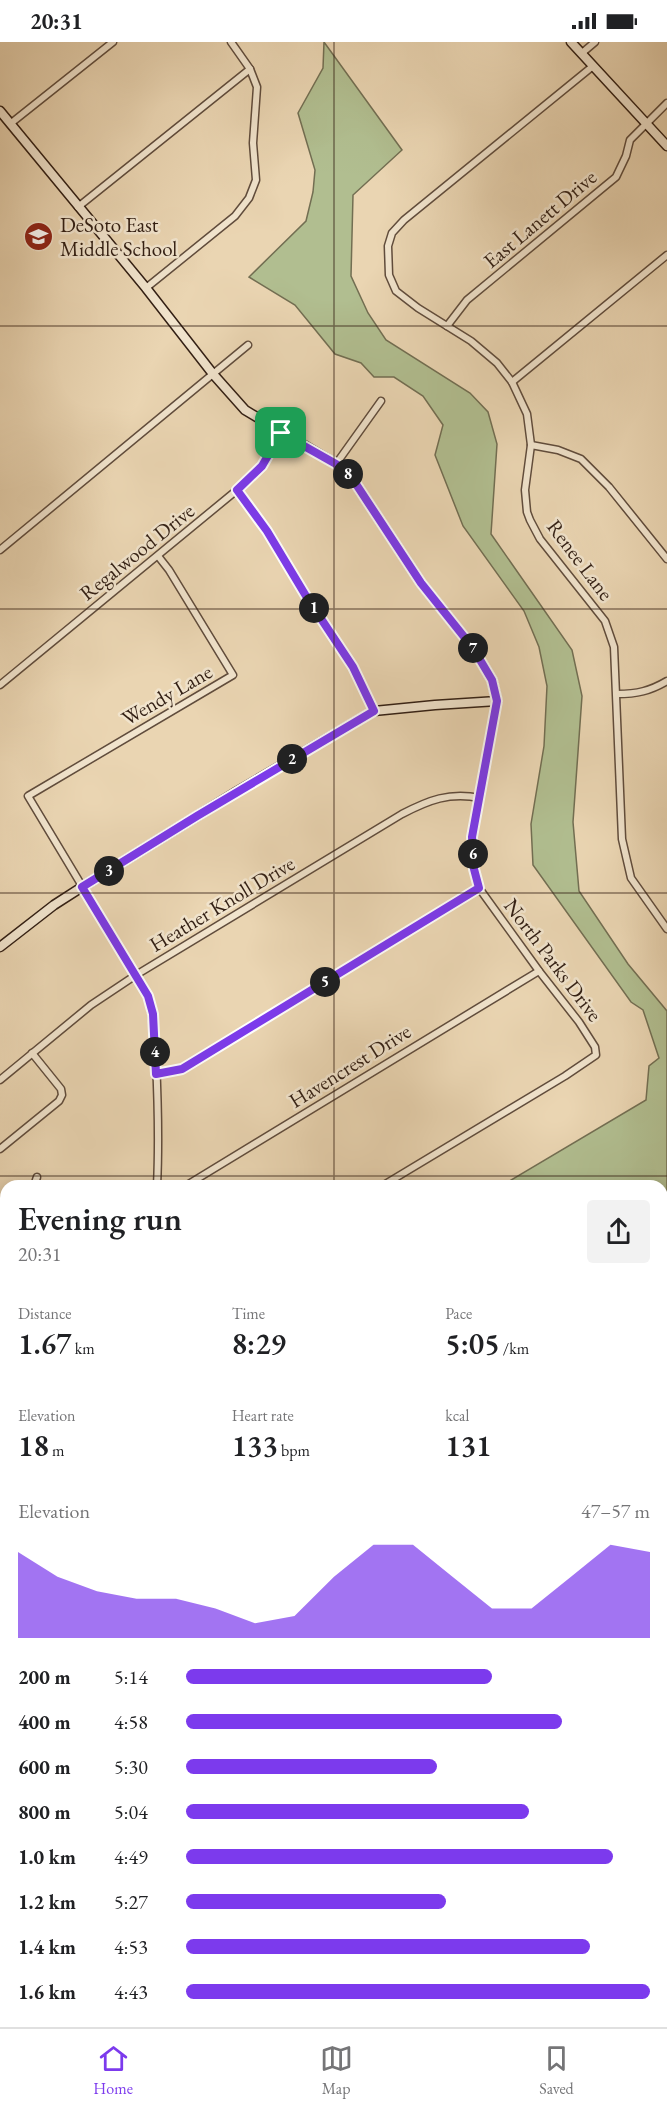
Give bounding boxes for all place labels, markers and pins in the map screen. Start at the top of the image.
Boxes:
place label: DeSoto East Middle School [60,211,177,262]
school or university icon: DeSoto East Middle School [23,221,55,253]
pin [255,407,306,458]
pin: 8 [333,459,363,489]
pin: 1 [299,593,329,623]
pin: 7 [458,633,488,663]
pin: 2 [277,744,307,774]
pin: 6 [458,839,488,869]
pin: 3 [94,856,124,886]
pin: 5 [310,967,340,997]
pin: 4 [140,1037,170,1067]

